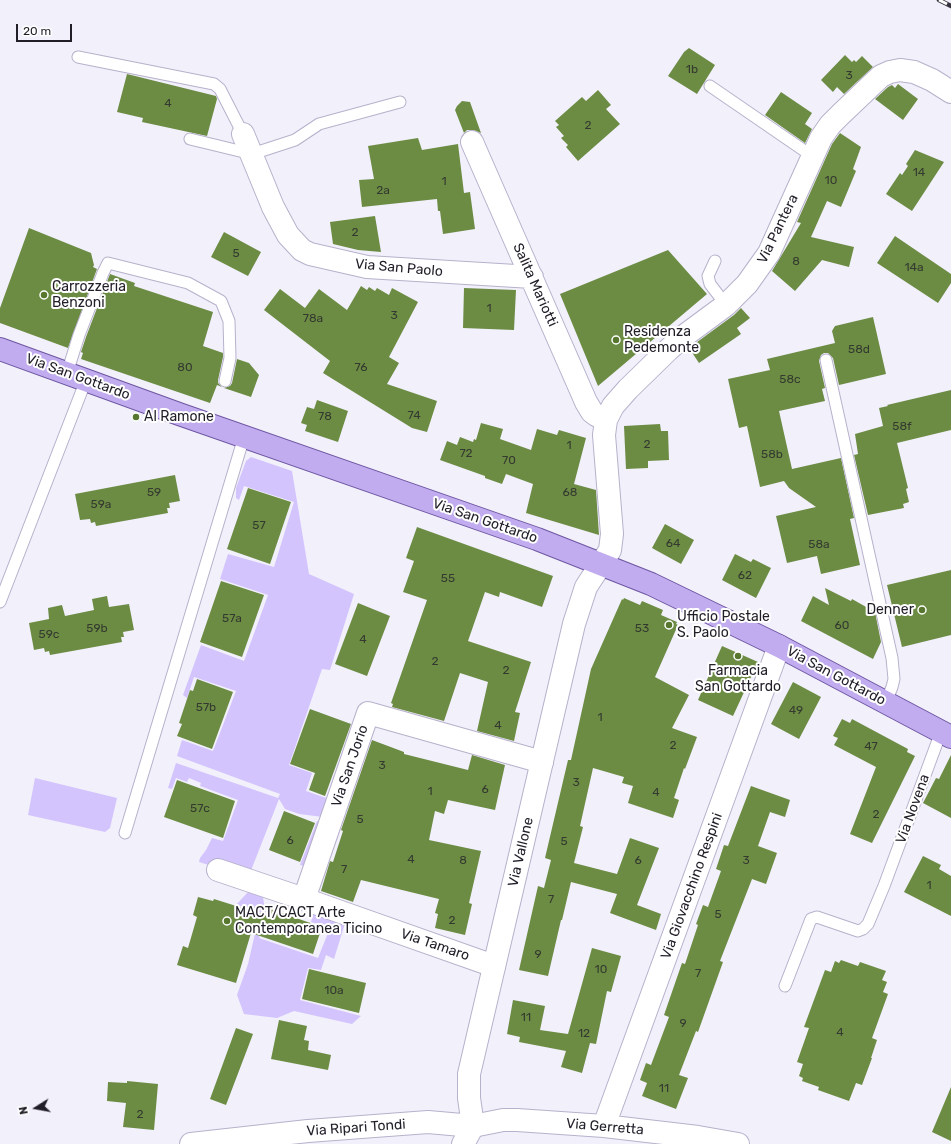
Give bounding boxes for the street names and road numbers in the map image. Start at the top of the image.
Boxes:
street label: Via Pantera [754,192,802,266]
street label: Salita Mariotti [509,241,561,329]
street label: Via San Paolo [354,256,444,280]
street label: Via San Gottardo [24,350,132,404]
street label: Via San Gottardo [430,495,540,547]
street label: Via San Gottardo [784,643,888,709]
street label: Via San Jorio [328,723,372,809]
street label: Via Novena [893,772,933,846]
street label: Via Giovacchino Respini [658,811,726,961]
street label: Via Vallone [505,816,537,888]
street label: Via Tamaro [398,925,472,965]
street label: Via Gerretta [565,1115,645,1139]
street label: Via Ripari Tondi [306,1116,406,1140]

